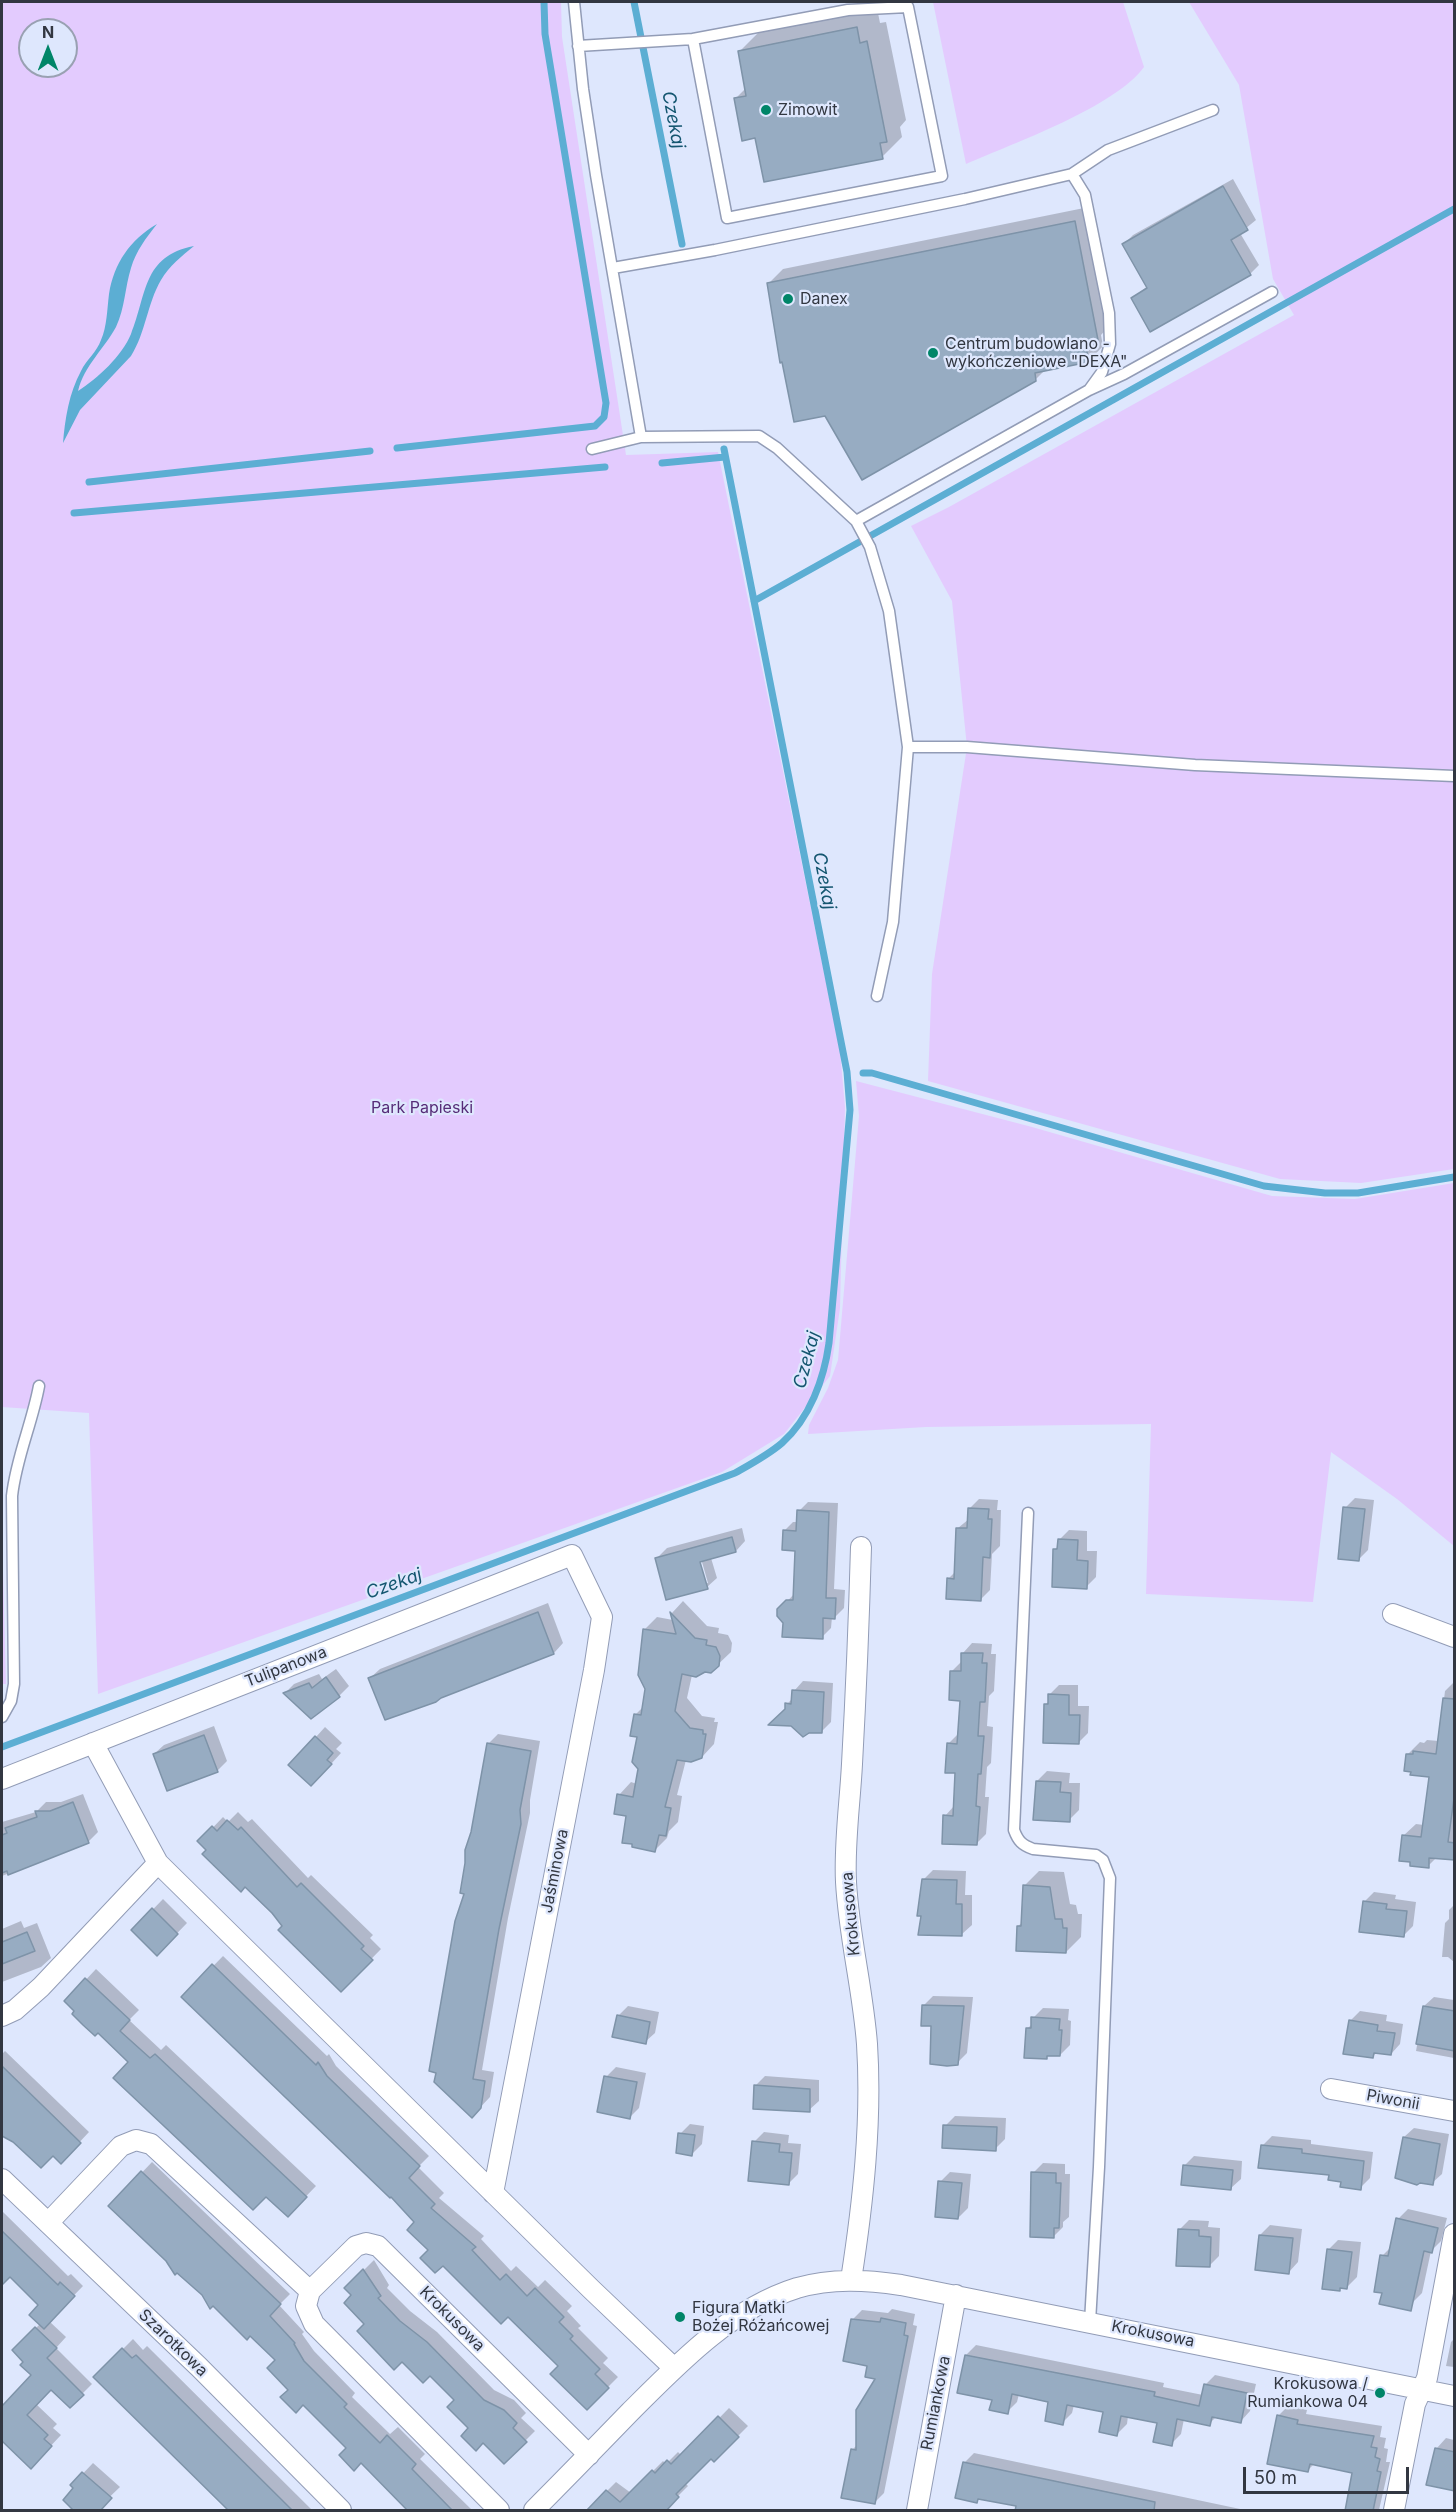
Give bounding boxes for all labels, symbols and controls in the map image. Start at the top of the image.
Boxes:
north arrow [18,18,78,78]
text: N [42,22,54,42]
water label: Czekaj [657,89,689,151]
place label: Zimowit [778,100,837,120]
marker: Zimowit [759,103,773,117]
place label: Danex [800,289,848,309]
marker: Danex [781,292,795,306]
place label: Centrum budowlano - wykończeniowe "DEXA" [945,334,1127,372]
marker: Centrum budowlano - wykończeniowe "DEXA" [926,346,940,360]
water label: Czekaj [808,850,840,912]
park label: Park Papieski [371,1098,473,1118]
water label: Czekaj [789,1329,825,1391]
water label: Czekaj [363,1564,425,1604]
street label: Tulipanowa [242,1643,330,1691]
street label: Jaśminowa [537,1827,573,1915]
street label: Krokusowa [838,1871,864,1957]
street label: Piwonii [1365,2086,1421,2114]
street label: Krokusowa [415,2282,489,2356]
place label: Figura Matki Bożej Różańcowej [692,2298,829,2336]
street label: Szarotkowa [135,2305,211,2381]
marker: Figura Matki Bożej Różańcowej [673,2310,687,2324]
street label: Krokusowa [1110,2317,1196,2351]
street label: Rumiankowa [917,2354,955,2452]
place label: Krokusowa / Rumiankowa 04 [1247,2374,1368,2412]
marker: Krokusowa / Rumiankowa 04 [1373,2386,1387,2400]
scale bar [1246,2455,1412,2493]
text: 50 m [1254,2467,1297,2488]

